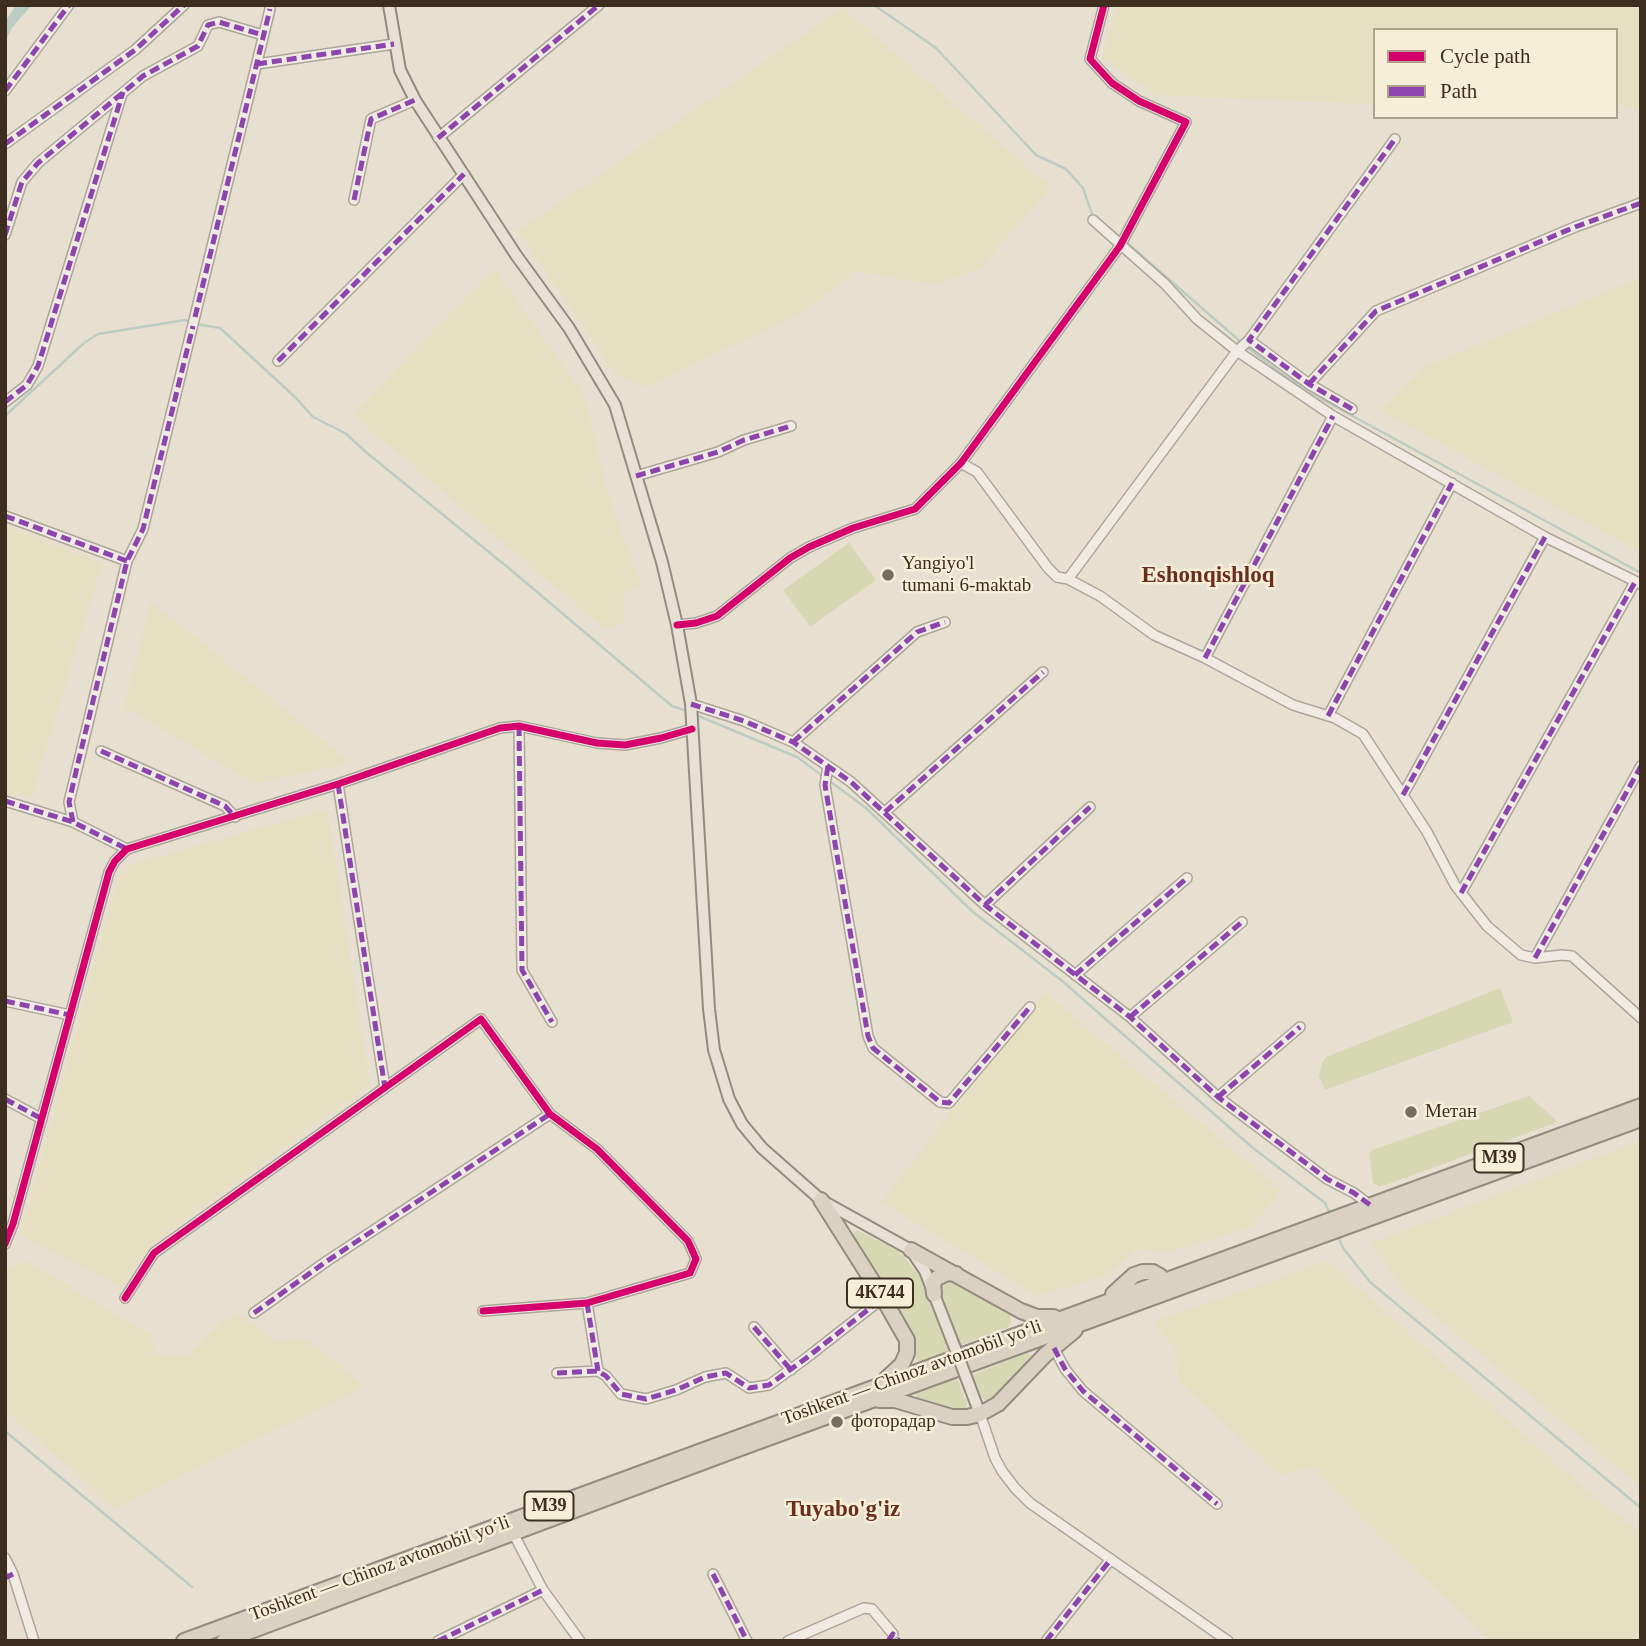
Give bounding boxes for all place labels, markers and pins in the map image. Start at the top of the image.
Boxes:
place label: Yangiyo'l tumani 6-maktab [902,553,1031,597]
marker: Yangiyo'l tumani 6-maktab [880,567,896,583]
place label: Метан [1425,1101,1477,1123]
marker: Метан [1403,1104,1419,1120]
place label: фоторадар [851,1411,936,1433]
marker: фоторадар [829,1414,845,1430]

